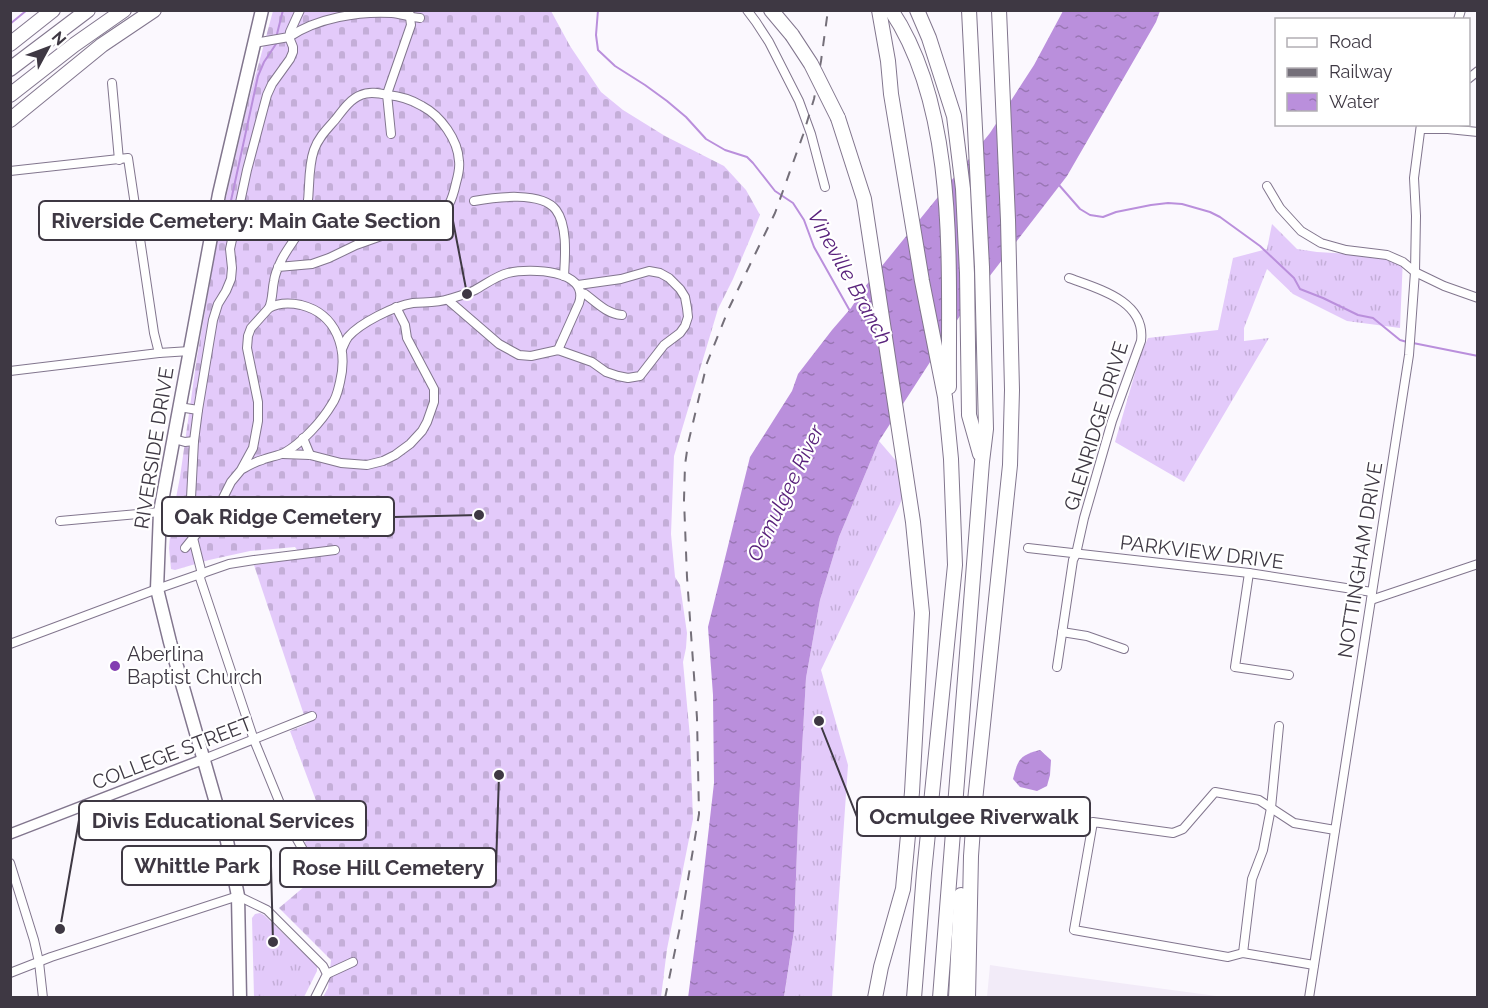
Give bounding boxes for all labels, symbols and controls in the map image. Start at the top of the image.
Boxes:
north arrow [18,18,78,78]
legend [1275,18,1470,126]
text: N [48,28,70,49]
text: Road [1329,31,1372,52]
text: Railway [1329,61,1393,82]
text: Water [1329,91,1380,112]
callout: Riverside Cemetery: Main Gate Section [39,201,453,240]
water label: Vineville Branch [803,205,897,349]
text: Riverside Cemetery: Main Gate Section [51,208,441,233]
street label: GLENRIDGE DRIVE [1059,339,1133,513]
street label: RIVERSIDE DRIVE [129,365,179,531]
water label: Ocmulgee River [741,420,829,565]
street label: NOTTINGHAM DRIVE [1333,460,1387,660]
callout: Oak Ridge Cemetery [162,497,394,536]
text: Oak Ridge Cemetery [174,504,382,529]
street label: PARKVIEW DRIVE [1119,530,1285,574]
place label: Aberlina Baptist Church [127,642,263,689]
marker: Aberlina Baptist Church [108,659,122,673]
street label: COLLEGE STREET [89,711,255,795]
callout: Ocmulgee Riverwalk [857,797,1090,836]
callout: Divis Educational Services [79,801,366,840]
text: Ocmulgee Riverwalk [869,804,1079,829]
text: Divis Educational Services [92,808,354,833]
callout: Whittle Park [122,846,271,885]
callout: Rose Hill Cemetery [280,848,496,887]
text: Whittle Park [134,853,260,878]
text: Rose Hill Cemetery [292,855,485,880]

